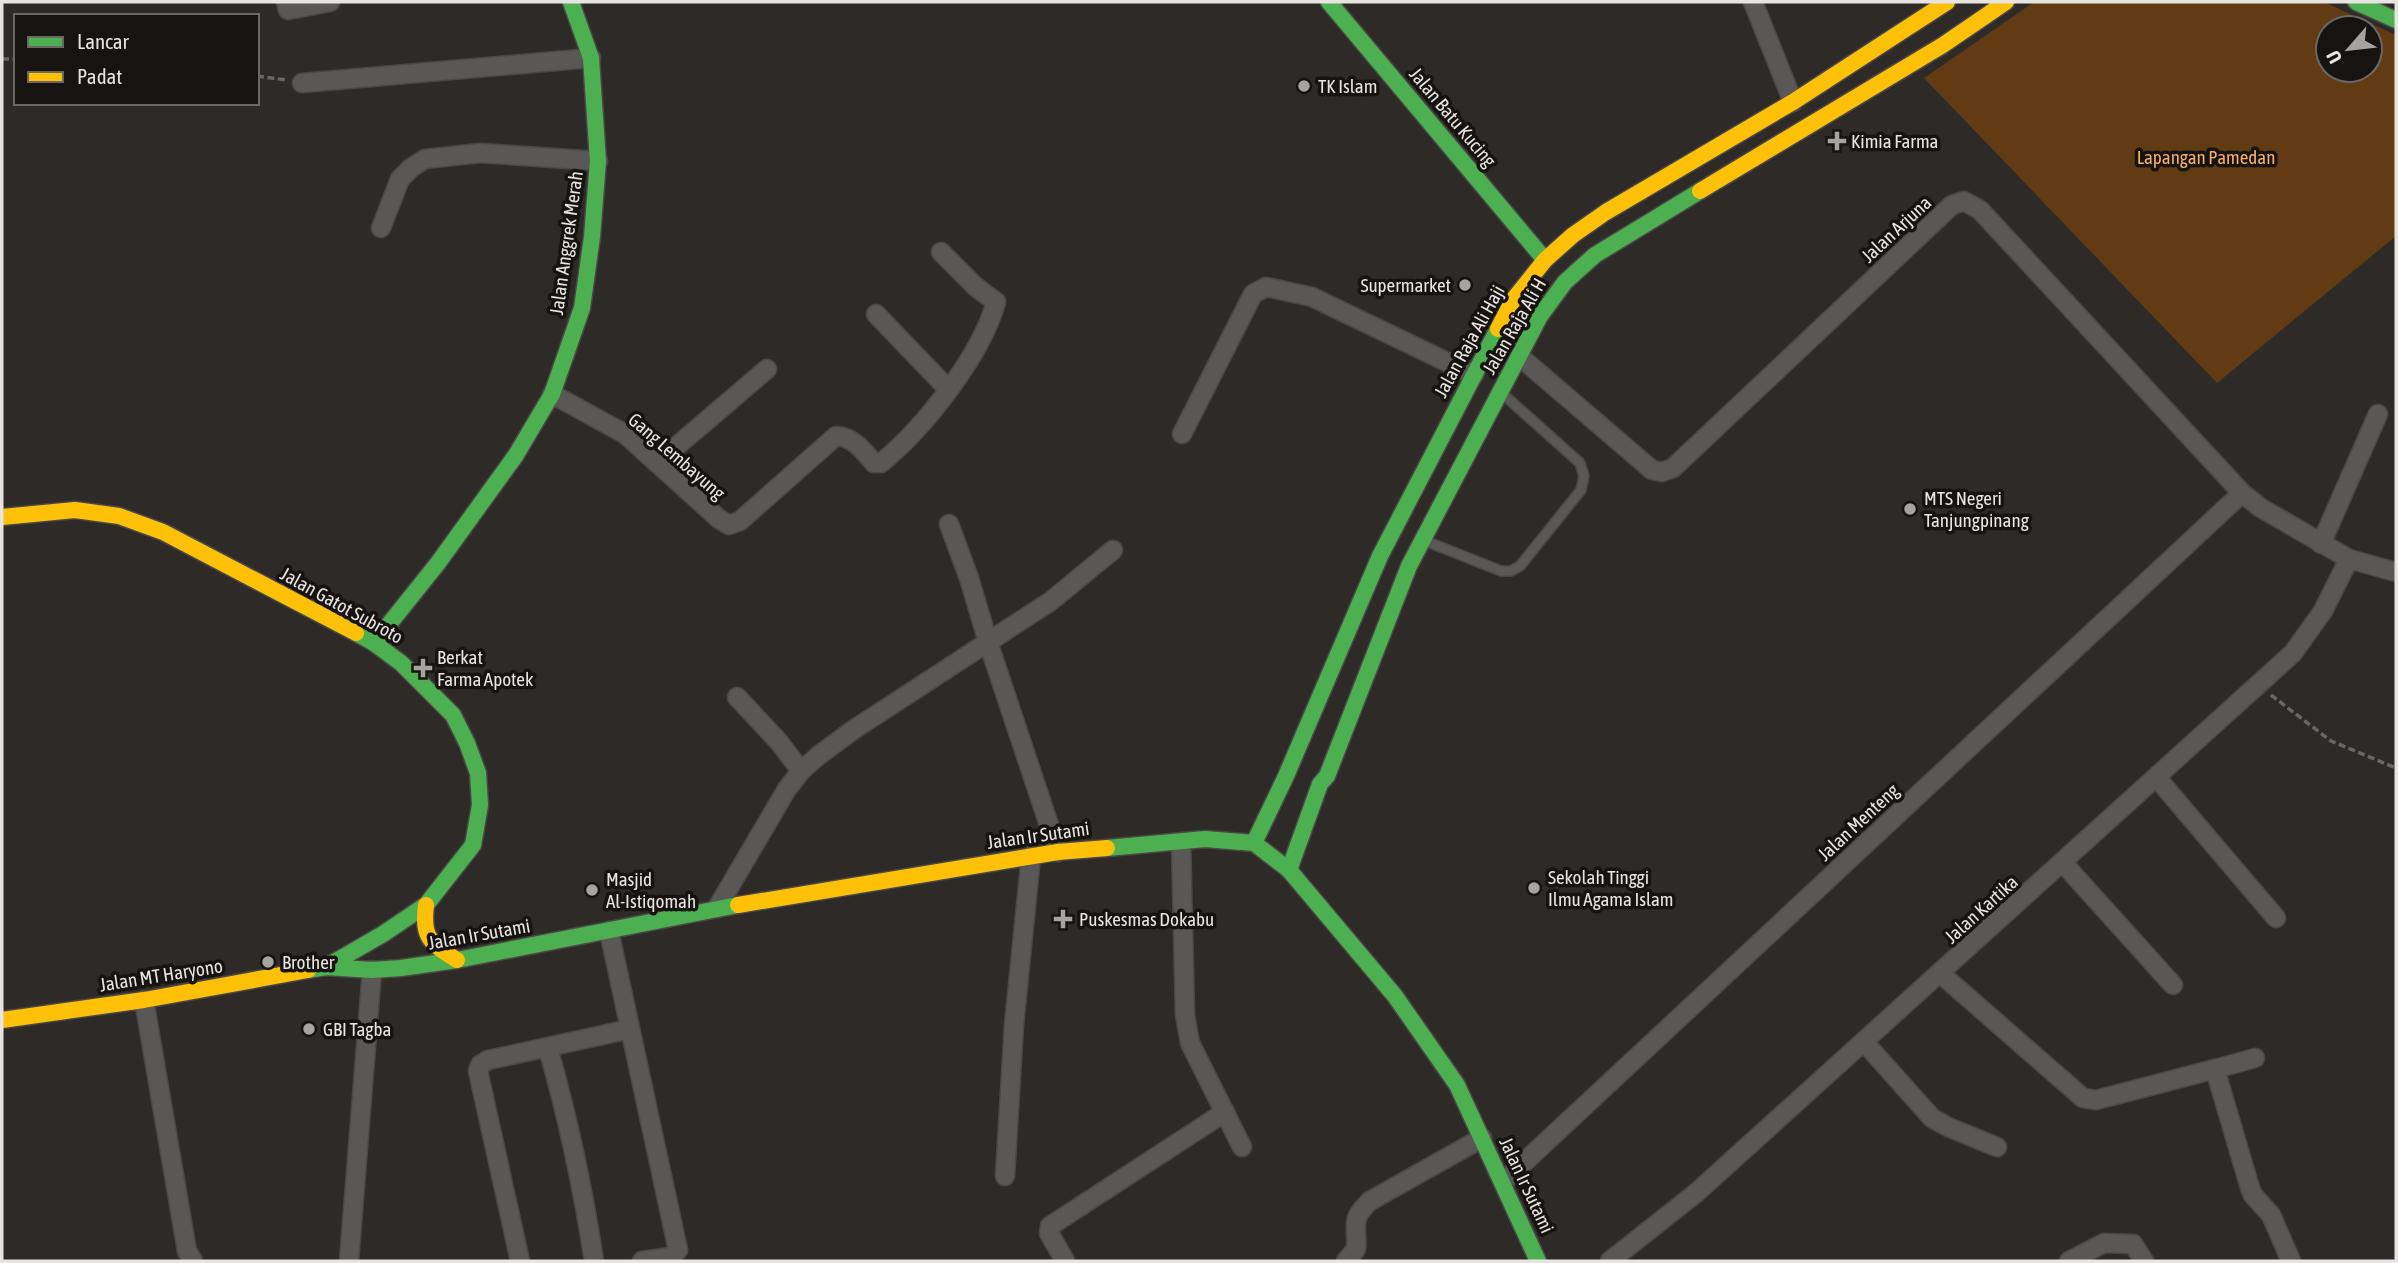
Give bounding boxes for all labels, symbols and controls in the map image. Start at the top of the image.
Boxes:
legend [14,14,259,105]
north arrow [2314,14,2384,84]
text: Lancar [77,29,130,53]
text: U [2322,47,2346,67]
street label: Jalan Batu Kucing [1405,63,1501,172]
text: Padat [77,64,122,88]
place label: TK Islam [1318,75,1377,97]
marker: TK Islam [1296,78,1312,94]
place label: Kimia Farma [1851,130,1938,152]
marker: Kimia Farma [1829,133,1845,149]
park label: Lapangan Pamedan [2137,146,2275,168]
street label: Jalan Anggrek Merah [545,170,587,316]
street label: Jalan Arjuna [1857,191,1935,267]
place label: Supermarket [1360,274,1451,296]
street label: Jalan Raja Ali H [1478,274,1550,378]
marker: Supermarket [1457,277,1473,293]
street label: Jalan Raja Ali Haji [1429,281,1509,401]
street label: Gang Lembayung [624,408,730,504]
place label: MTS Negeri Tanjungpinang [1924,487,2030,531]
marker: MTS Negeri Tanjungpinang [1902,501,1918,517]
street label: Jalan Gatot Subroto [277,562,407,648]
place label: Berkat Farma Apotek [437,646,534,690]
marker: Berkat Farma Apotek [415,660,431,676]
street label: Jalan Menteng [1813,778,1904,865]
street label: Jalan Ir Sutami [985,817,1091,853]
place label: Sekolah Tinggi Ilmu Agama Islam [1548,866,1674,910]
place label: Masjid Al-Istiqomah [606,868,696,912]
street label: Jalan Kartika [1940,870,2022,948]
marker: Sekolah Tinggi Ilmu Agama Islam [1526,880,1542,896]
marker: Masjid Al-Istiqomah [584,882,600,898]
place label: Puskesmas Dokabu [1079,908,1214,930]
marker: Puskesmas Dokabu [1053,909,1073,929]
street label: Jalan Ir Sutami [426,914,532,954]
place label: Brother [282,951,335,973]
street label: Jalan MT Haryono [98,954,224,996]
marker: Brother [260,954,276,970]
place label: GBI Tagba [323,1018,391,1040]
marker: GBI Tagba [301,1021,317,1037]
street label: Jalan Ir Sutami [1495,1134,1559,1236]

